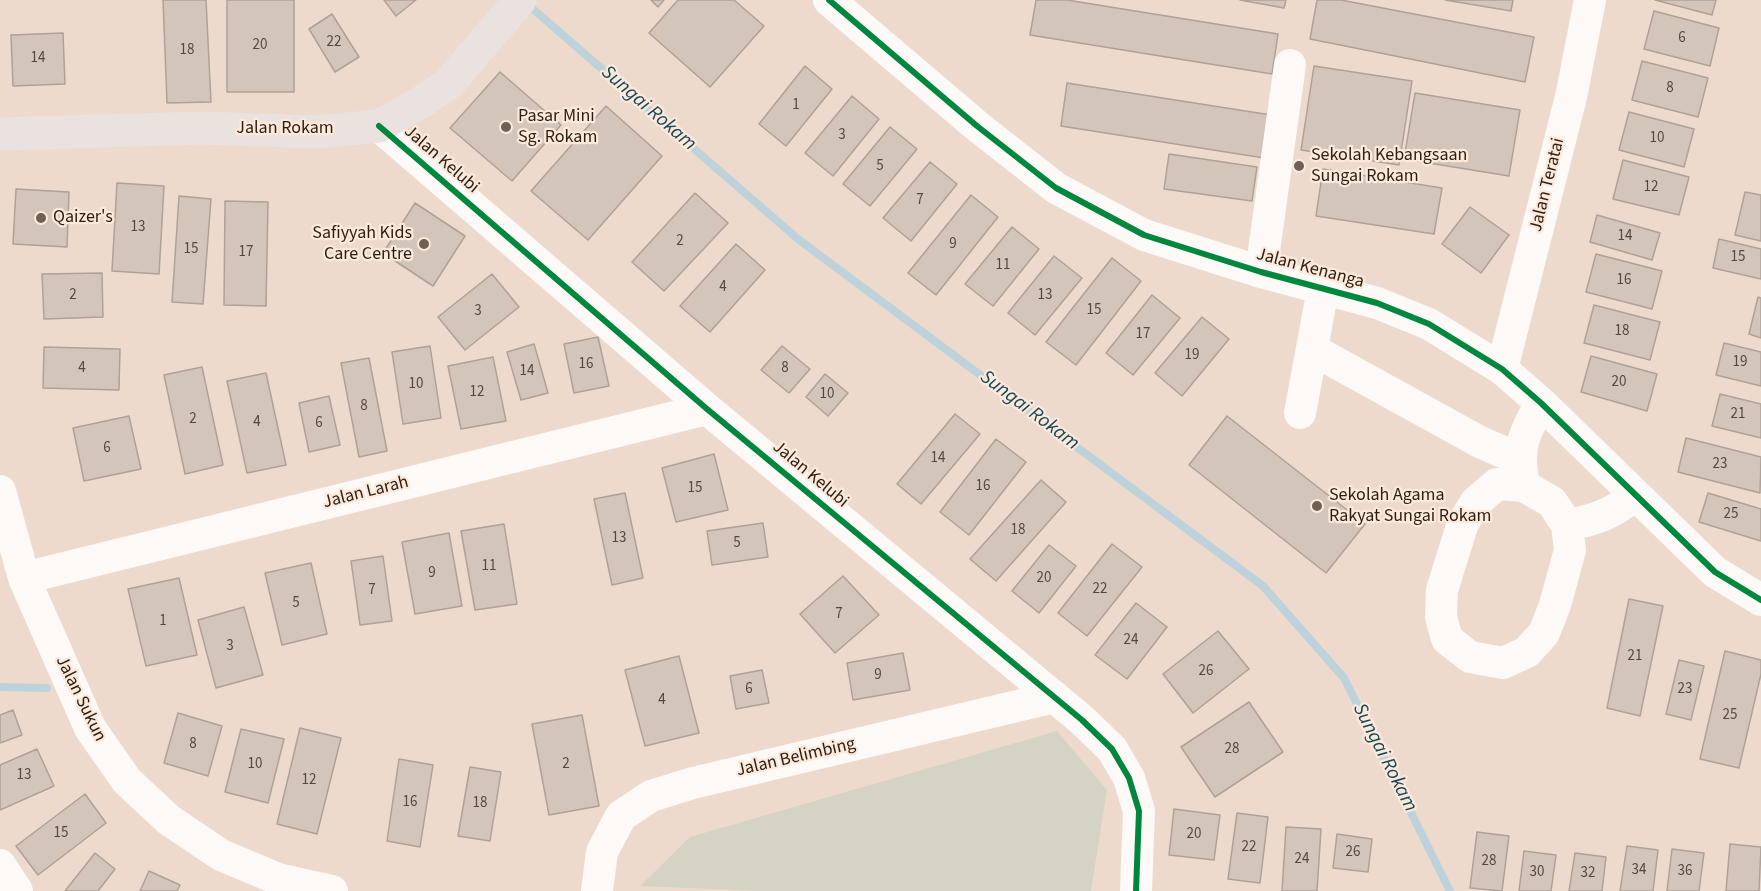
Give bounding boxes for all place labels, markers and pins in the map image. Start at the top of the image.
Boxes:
place label: Pasar Mini Sg. Rokam [518,106,597,148]
marker: Pasar Mini Sg. Rokam [499,120,513,134]
place label: Sekolah Kebangsaan Sungai Rokam [1311,145,1467,188]
marker: Sekolah Kebangsaan Sungai Rokam [1292,159,1306,173]
place label: Qaizer's [53,207,113,229]
marker: Qaizer's [34,211,48,225]
place label: Safiyyah Kids Care Centre [312,223,412,266]
marker: Safiyyah Kids Care Centre [417,237,431,251]
place label: Sekolah Agama Rakyat Sungai Rokam [1329,485,1491,528]
marker: Sekolah Agama Rakyat Sungai Rokam [1310,499,1324,513]

